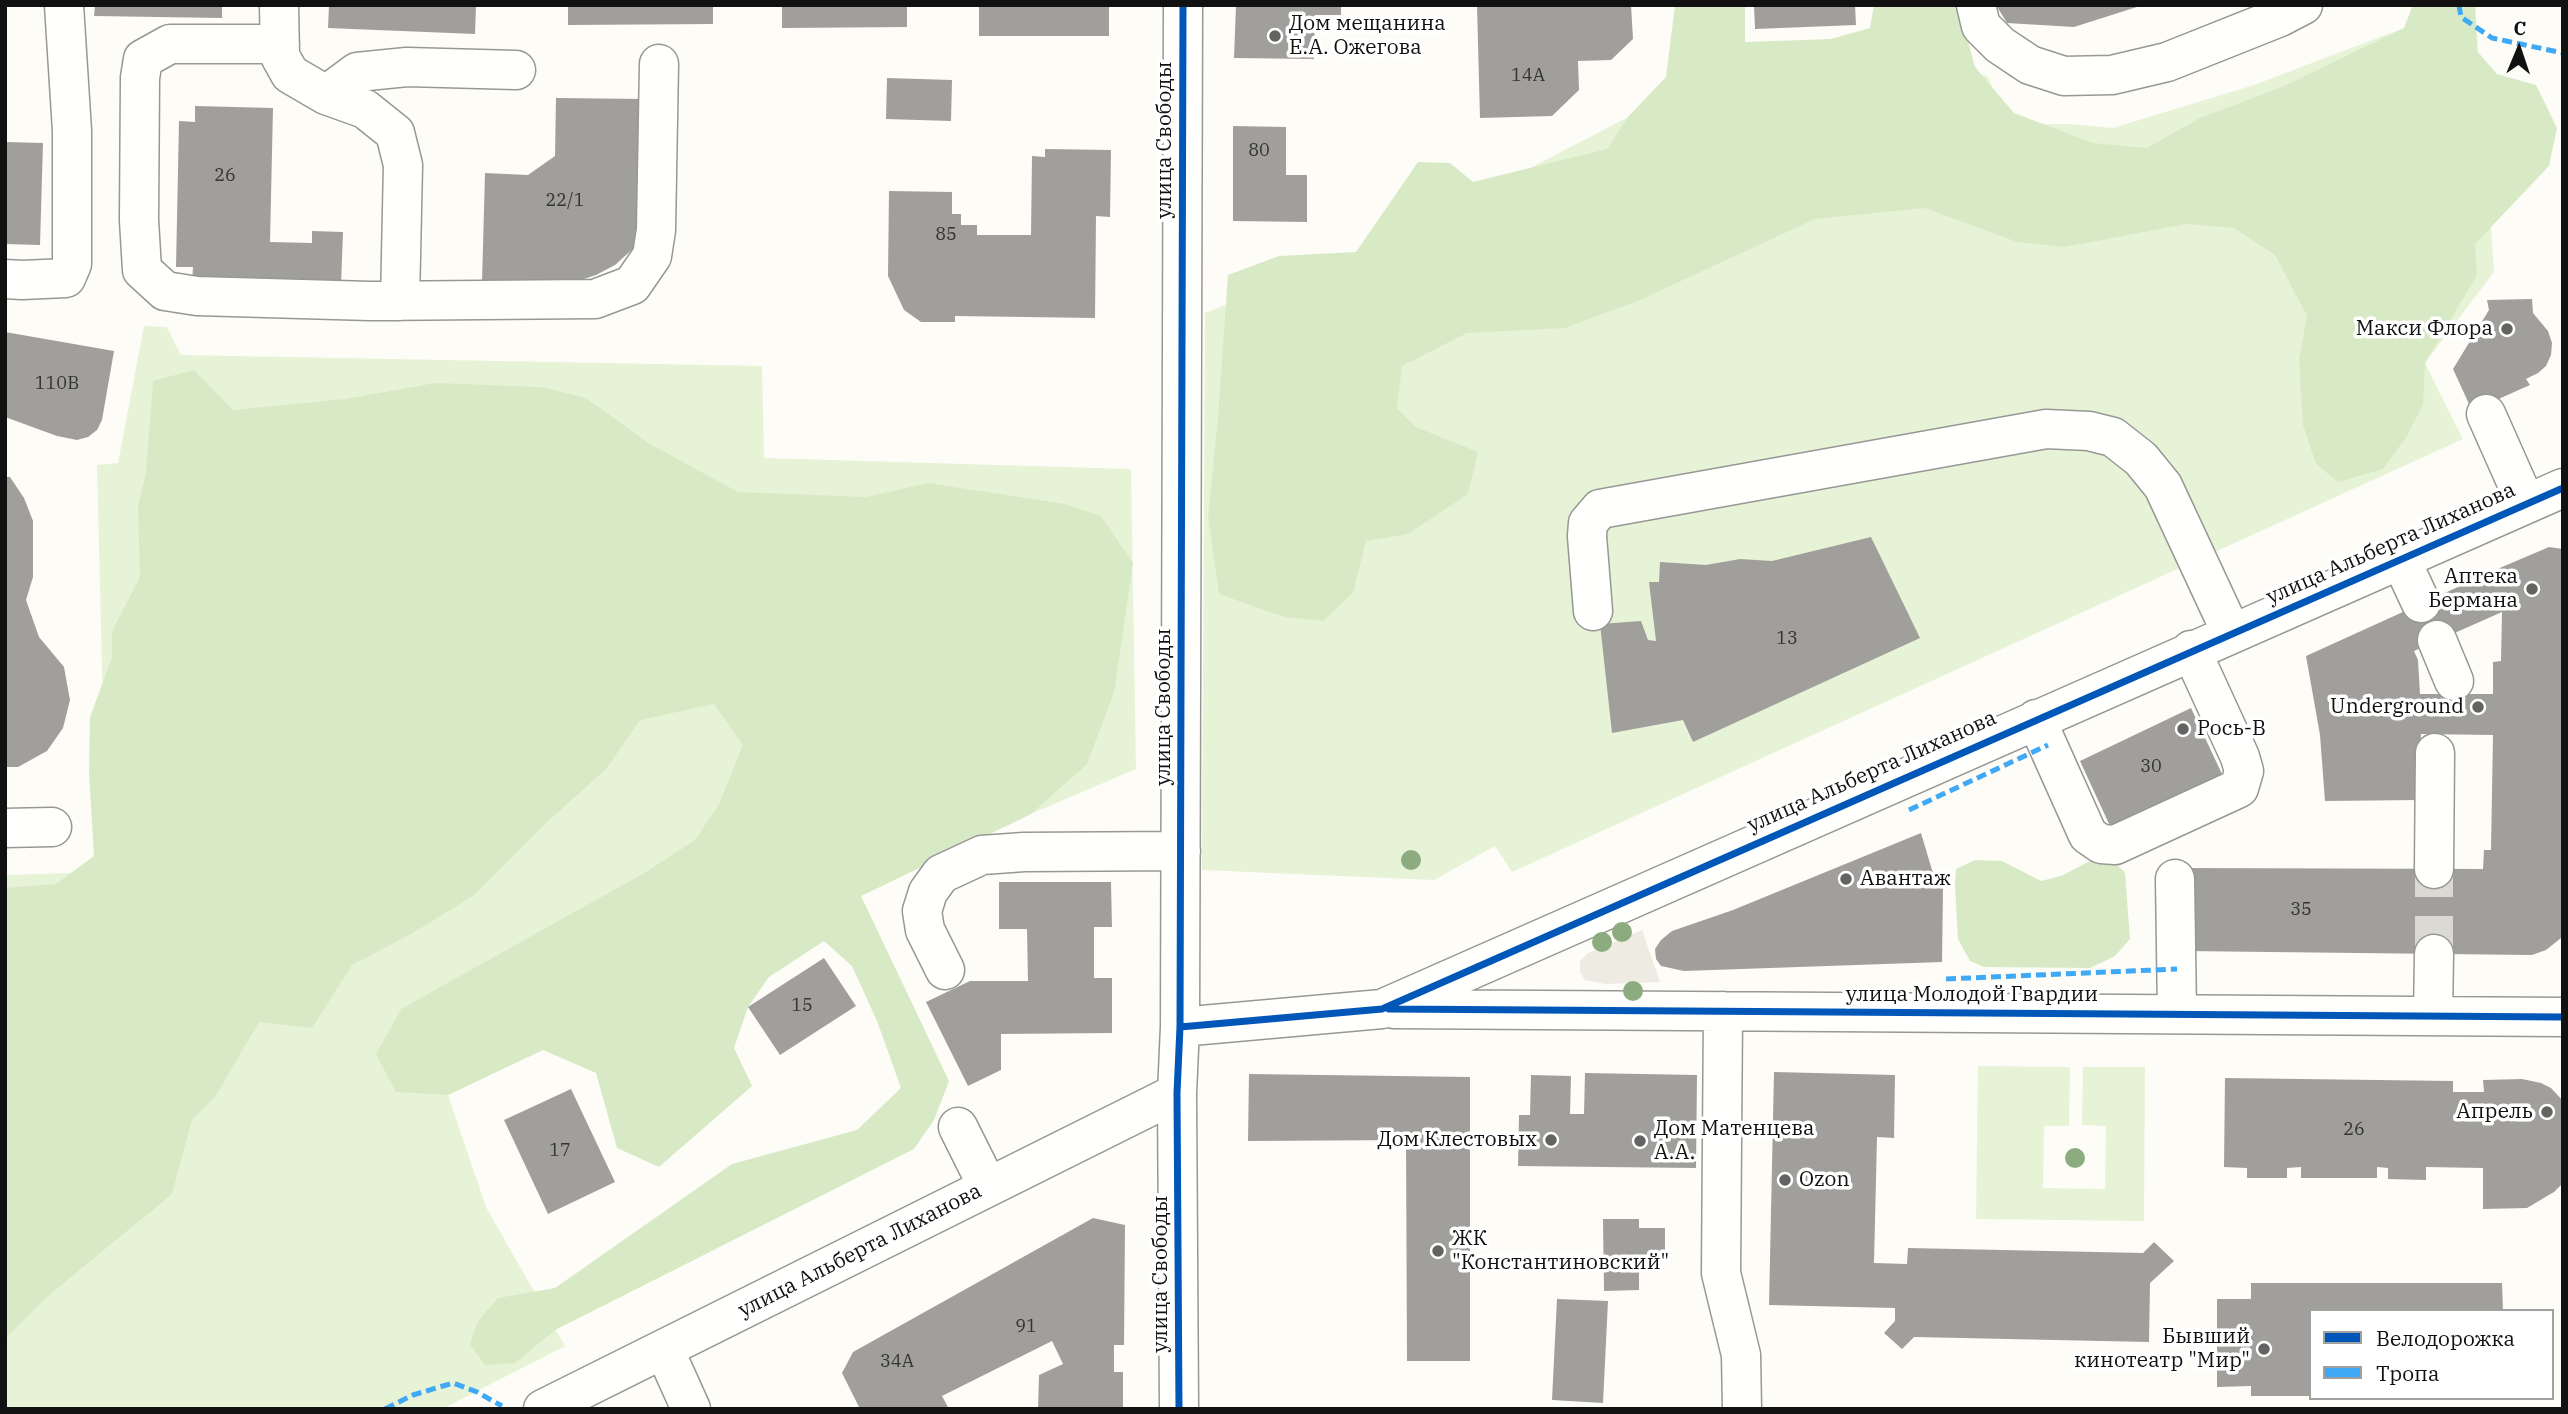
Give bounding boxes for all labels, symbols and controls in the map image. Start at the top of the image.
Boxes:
place label: Дом мещанина Е.А. Ожегова [1289,11,1446,61]
north arrow [2484,14,2554,84]
text: С [2513,16,2526,40]
marker: Дом мещанина Е.А. Ожегова [1267,28,1283,44]
street label: улица Свободы [1152,61,1178,219]
house number: 14А [1511,65,1545,87]
house number: 80 [1248,140,1270,162]
house number: 26 [214,165,236,187]
house number: 22/1 [546,190,584,212]
house number: 85 [935,224,957,246]
place label: Макси Флора [2356,316,2493,342]
marker: Макси Флора [2499,321,2515,337]
house number: 110В [35,373,79,395]
street label: улица Альберта Лиханова [2263,478,2519,610]
place label: Аптека Бермана [2428,564,2518,614]
marker: Аптека Бермана [2524,581,2540,597]
street label: улица Свободы [1151,628,1177,786]
house number: 13 [1776,628,1798,650]
place label: Underground [2330,694,2464,720]
marker: Underground [2470,699,2486,715]
street label: улица Альберта Лиханова [1744,706,2000,838]
place label: Рось-В [2197,716,2266,742]
marker: Рось-В [2175,721,2191,737]
house number: 30 [2140,756,2162,778]
place label: Авантаж [1860,866,1951,892]
marker: Авантаж [1838,871,1854,887]
house number: 35 [2290,899,2312,921]
street label: улица Молодой Гвардии [1846,982,2098,1008]
house number: 15 [791,995,813,1017]
place label: Апрель [2456,1099,2533,1125]
marker: Апрель [2539,1104,2555,1120]
place label: Дом Матенцева А.А. [1654,1116,1815,1166]
house number: 26 [2343,1119,2365,1141]
place label: Дом Клестовых [1377,1127,1537,1153]
marker: Дом Клестовых [1543,1132,1559,1148]
marker: Дом Матенцева А.А. [1632,1133,1648,1149]
house number: 17 [549,1140,571,1162]
place label: Ozon [1799,1167,1850,1193]
marker: Ozon [1777,1172,1793,1188]
street label: улица Альберта Лиханова [734,1179,986,1323]
street label: улица Свободы [1148,1195,1174,1353]
place label: ЖК "Константиновский" [1452,1226,1669,1276]
marker: ЖК "Константиновский" [1430,1243,1446,1259]
legend [2309,1309,2554,1400]
house number: 91 [1015,1316,1037,1338]
place label: Бывший кинотеатр "Мир" [2074,1324,2250,1374]
text: Велодорожка [2376,1324,2515,1352]
marker: Бывший кинотеатр "Мир" [2256,1341,2272,1357]
house number: 34А [880,1351,914,1373]
text: Тропа [2376,1359,2439,1387]

